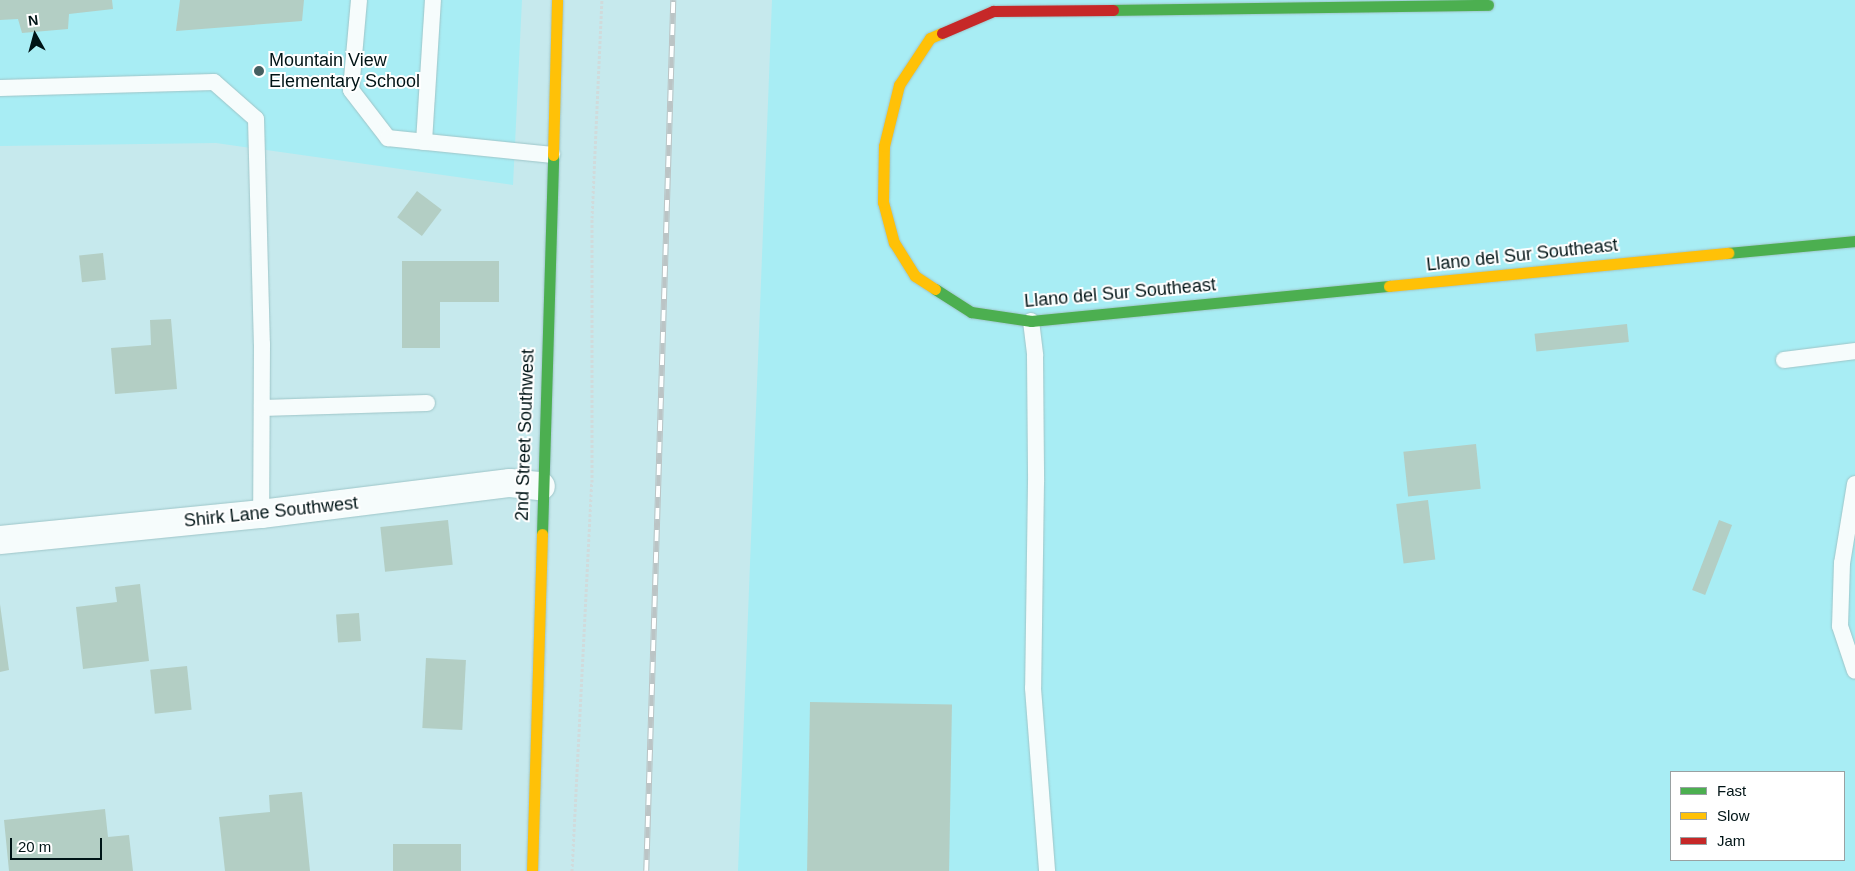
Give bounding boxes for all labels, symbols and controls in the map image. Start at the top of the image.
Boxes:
north arrow [10,10,60,60]
text: N [27,12,39,29]
place label: Mountain View Elementary School [269,50,420,92]
marker: Mountain View Elementary School [253,65,265,77]
street label: Llano del Sur Southeast [1425,234,1619,276]
street label: Llano del Sur Southeast [1023,274,1217,312]
street label: 2nd Street Southwest [511,349,539,521]
street label: Shirk Lane Southwest [183,492,359,532]
legend [1670,771,1845,861]
text: Fast [1717,782,1746,799]
text: Slow [1717,807,1750,824]
scale bar [12,828,105,860]
text: Jam [1717,832,1745,849]
text: 20 m [18,838,51,855]

